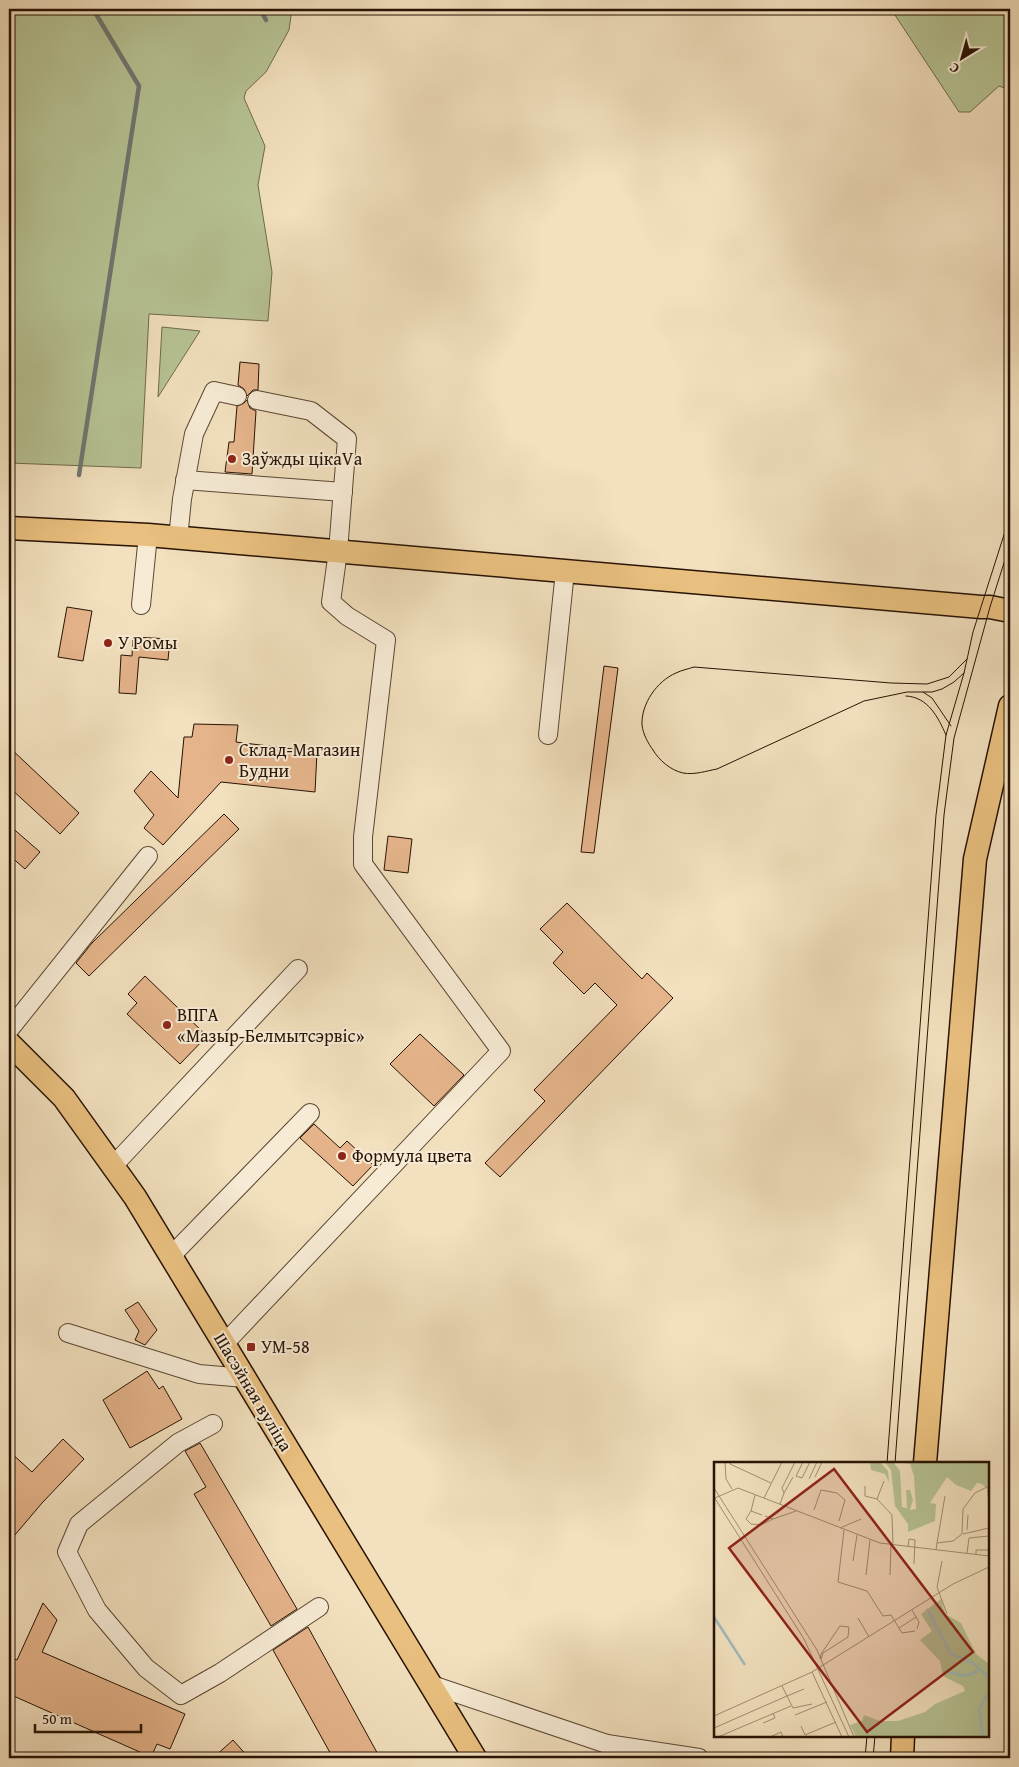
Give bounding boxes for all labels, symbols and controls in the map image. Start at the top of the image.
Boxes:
north arrow [936,32,986,82]
text: С [945,58,963,79]
place label: Заўжды цікаVа [242,445,363,472]
marker: Заўжды цікаVа [226,453,238,465]
place label: У Ромы [118,629,178,656]
marker: У Ромы [102,637,114,649]
place label: Склад-Магазин Будни [239,736,360,784]
marker: Склад-Магазин Будни [223,754,235,766]
place label: ВПГА «Мазыр-Белмытсэрвіс» [177,1001,365,1049]
marker: ВПГА «Мазыр-Белмытсэрвіс» [161,1019,173,1031]
place label: Формула цвета [352,1142,472,1169]
marker: Формула цвета [336,1150,348,1162]
street label: Шасэйная вуліца [207,1327,300,1457]
place label: УМ-58 [261,1333,310,1360]
marker: УМ-58 [245,1341,257,1353]
inset map [714,1462,989,1737]
scale bar [35,1702,141,1734]
text: 50 m [42,1708,73,1729]

